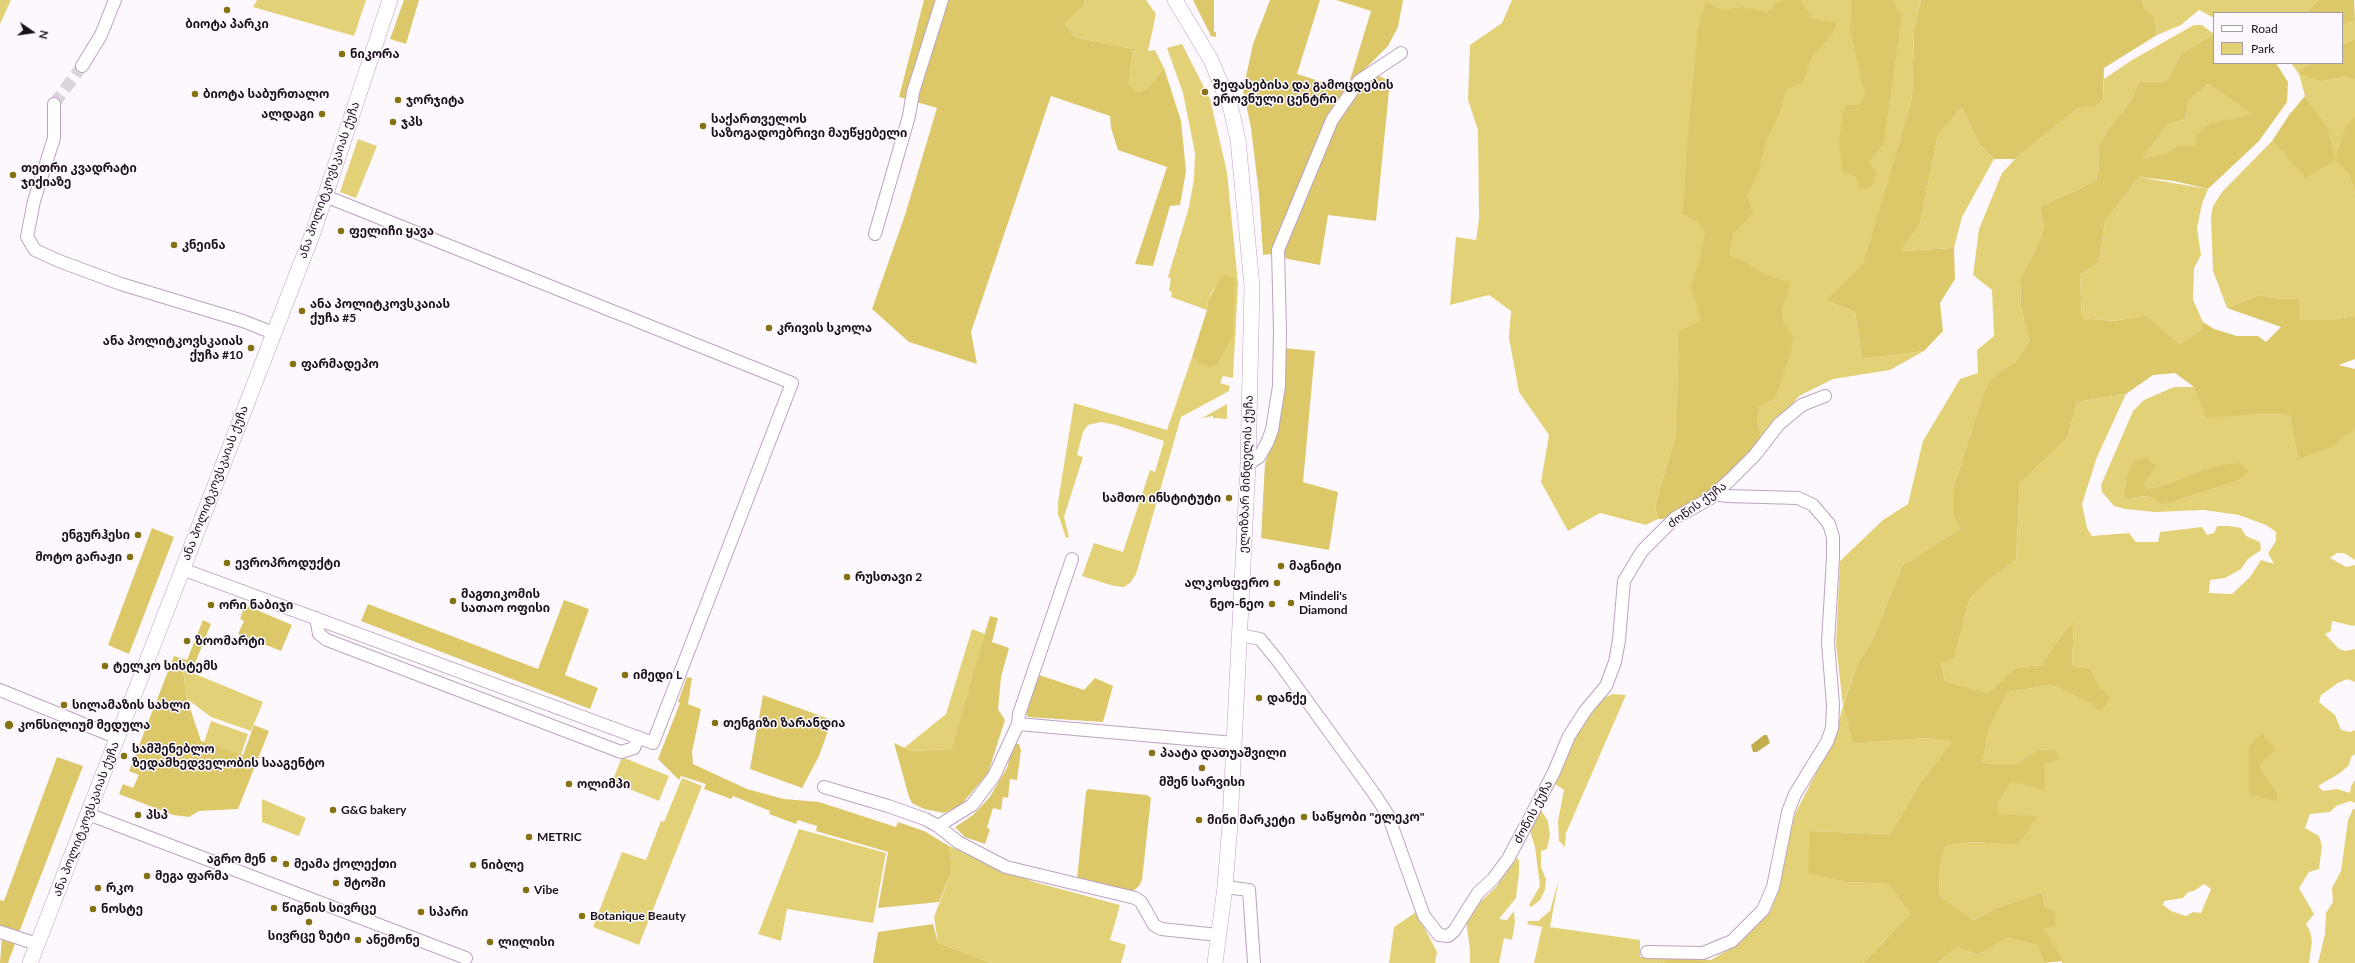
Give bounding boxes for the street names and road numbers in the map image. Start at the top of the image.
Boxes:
street label: ანა პოლიტკოვსკაიას ქუჩა [295,100,363,260]
street label: ელიზბარ მინდელის ქუჩა [1236,395,1256,553]
street label: ანა პოლიტკოვსკაიას ქუჩა [179,404,251,562]
street label: ძოწის ქუჩა [1665,479,1729,531]
street label: ანა პოლიტკოვსკაიას ქუჩა [50,740,122,898]
street label: ძოწის ქუჩა [1510,778,1556,846]

